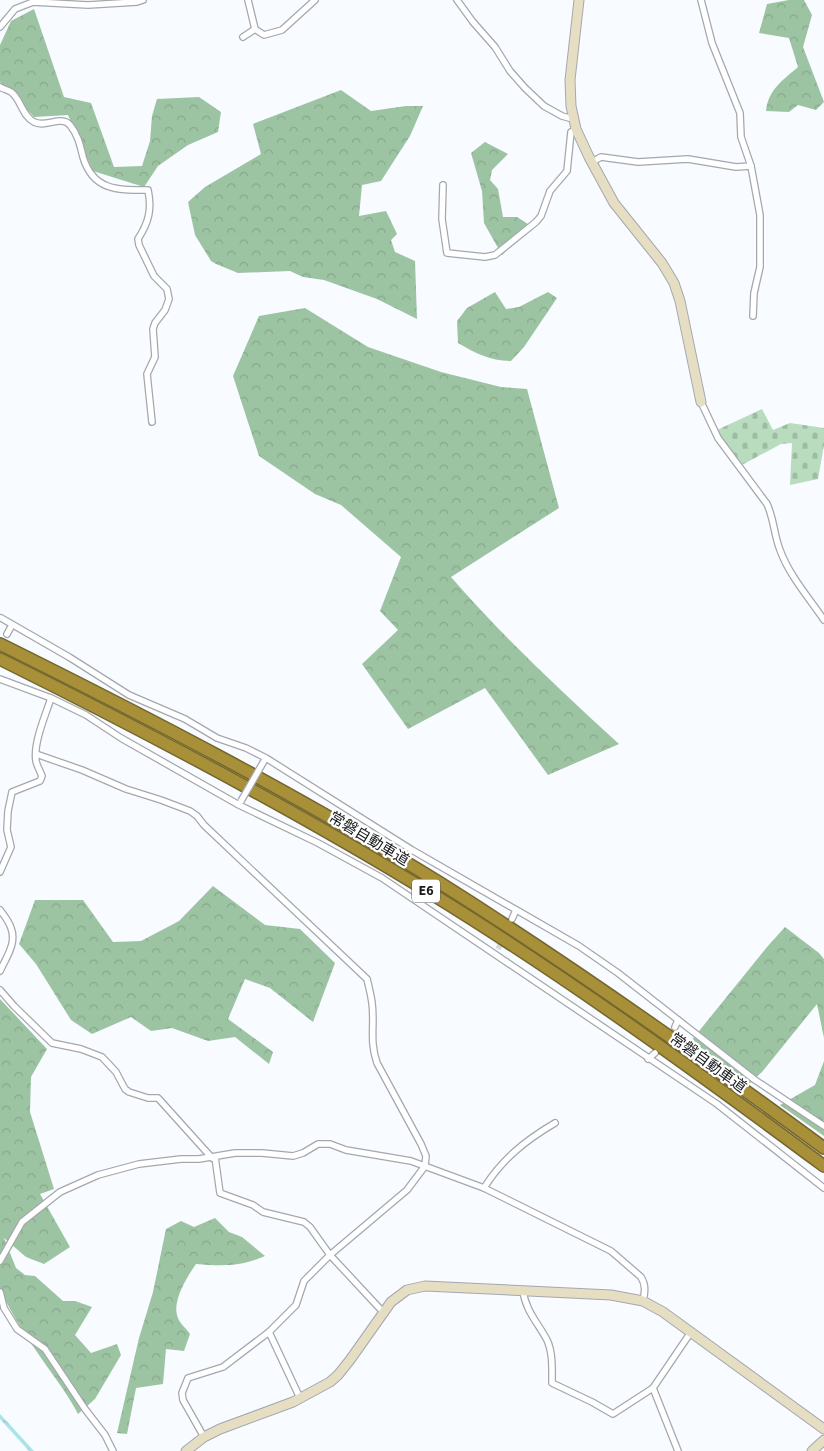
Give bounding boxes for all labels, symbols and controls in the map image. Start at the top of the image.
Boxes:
street label: 常磐自動車道 [325,807,413,871]
road number: E6 [412,879,440,902]
street label: 常磐自動車道 [665,1028,751,1098]

